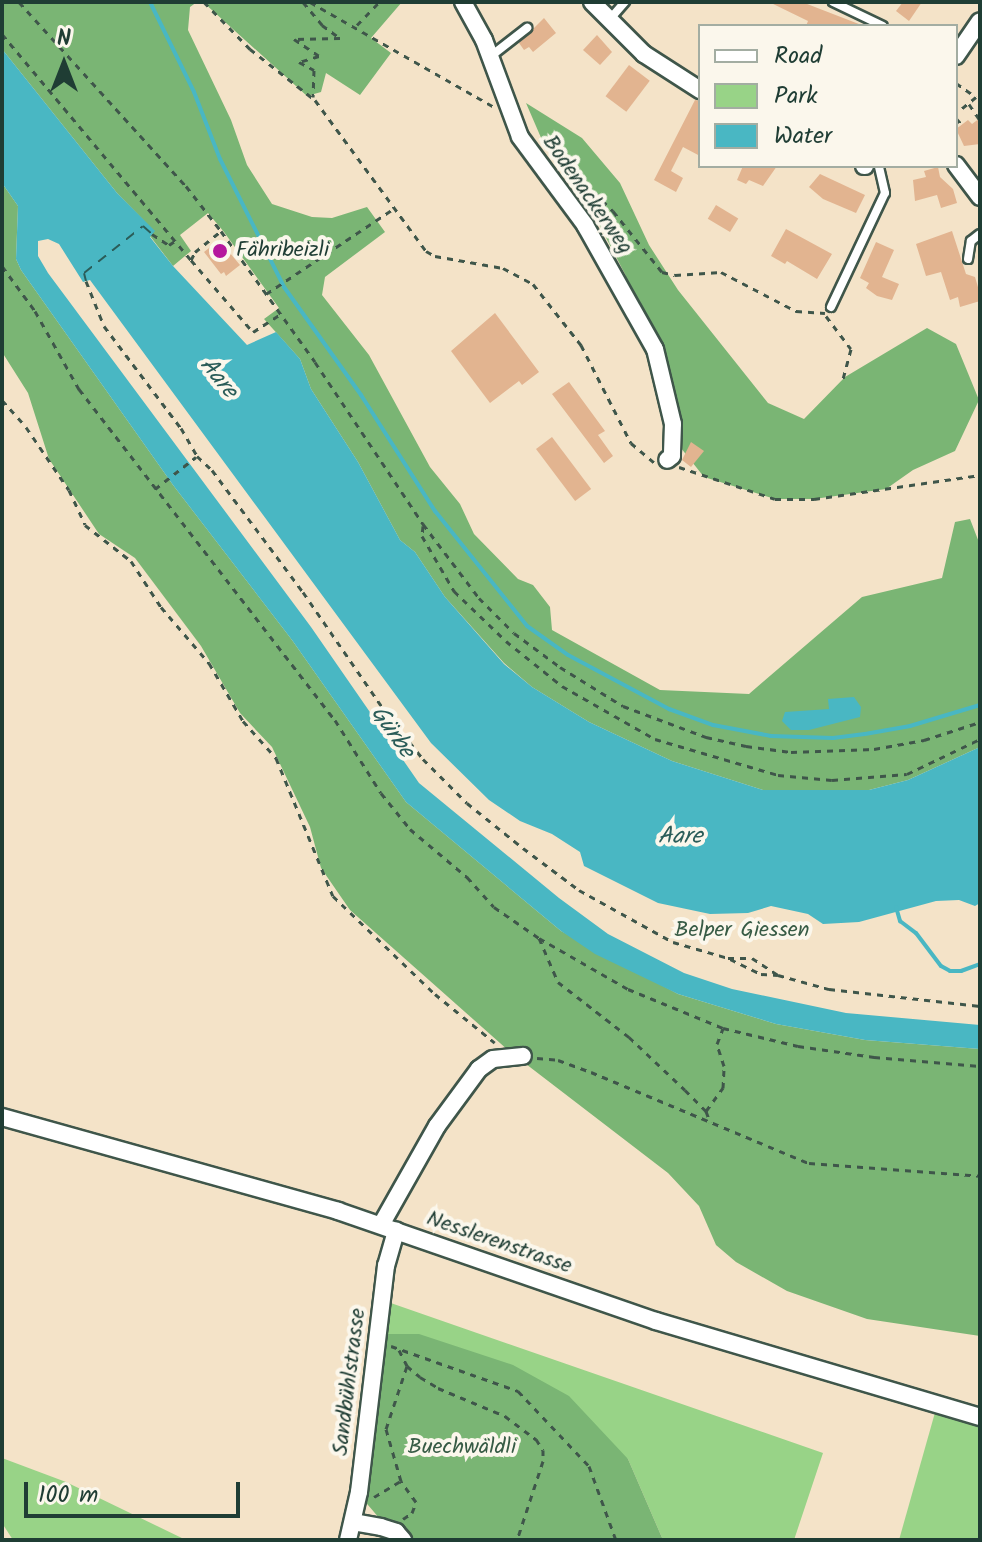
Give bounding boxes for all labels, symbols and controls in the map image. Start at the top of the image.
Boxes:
text: N [57,22,71,57]
north arrow [24,24,104,104]
legend [698,24,958,168]
text: Road [774,37,822,76]
text: Park [774,77,818,116]
text: Water [774,117,832,156]
street label: Bodenackerweg [536,130,638,260]
place label: Fähribeizli [236,238,329,264]
marker: Fähribeizli [211,242,229,260]
water label: Aare [193,352,243,404]
water label: Gürbe [364,700,420,764]
water label: Aare [658,823,702,851]
park label: Belper Giessen [675,918,809,944]
street label: Nesslerenstrasse [423,1206,575,1280]
street label: Sandbühlstrasse [328,1307,372,1457]
park label: Buechwäldli [408,1435,516,1461]
scale bar [28,1466,244,1516]
text: 100 m [38,1476,98,1515]

